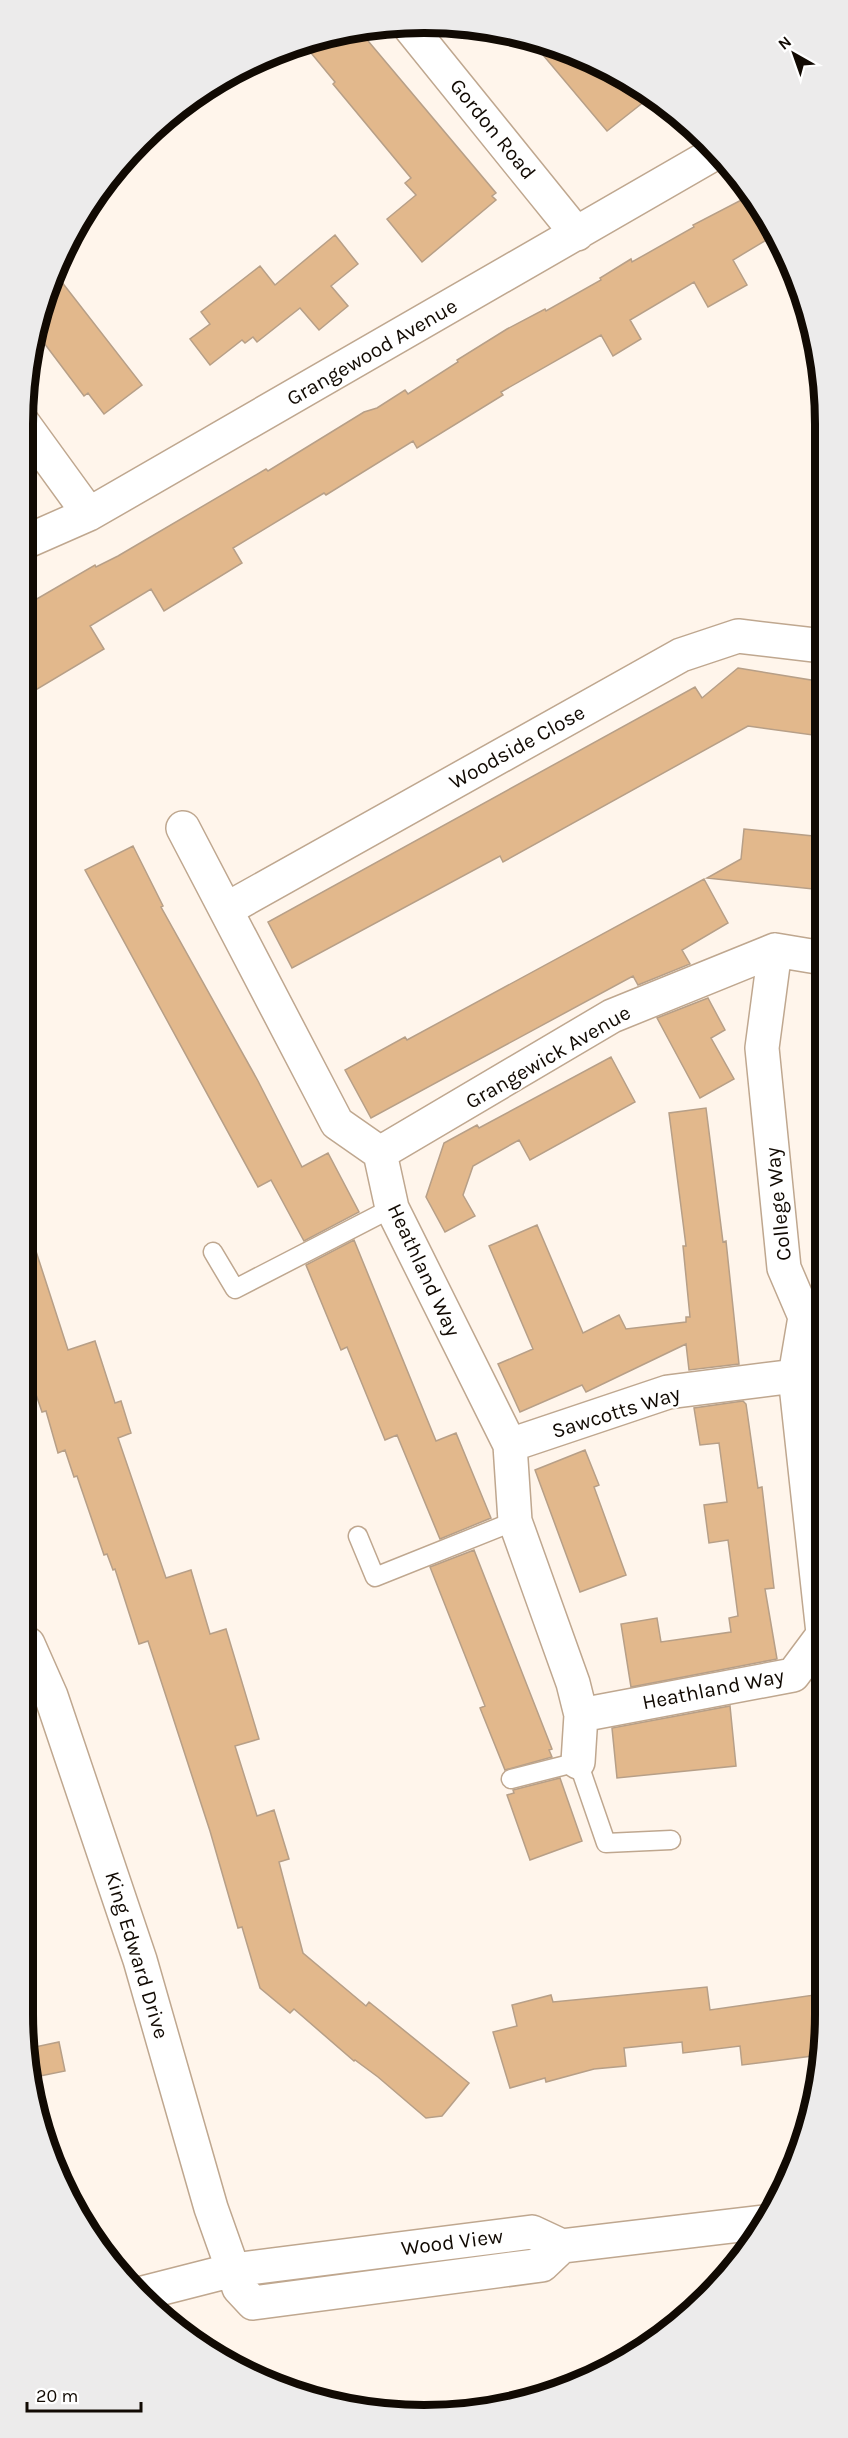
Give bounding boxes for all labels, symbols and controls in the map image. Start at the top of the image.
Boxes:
north arrow [764,24,824,84]
text: N [774,32,795,54]
street label: Gordon Road [445,74,541,184]
street label: Grangewood Avenue [283,293,461,411]
street label: Woodside Close [445,700,589,794]
street label: Grangewick Avenue [461,1000,635,1114]
street label: College Way [760,1146,796,1262]
street label: Heathland Way [383,1200,465,1340]
street label: Sawcotts Way [549,1381,683,1443]
street label: Heathland Way [640,1663,786,1715]
street label: King Edward Drive [100,1868,174,2042]
street label: Wood View [400,2224,504,2260]
scale bar [27,2375,141,2413]
text: 20 m [36,2385,78,2407]

